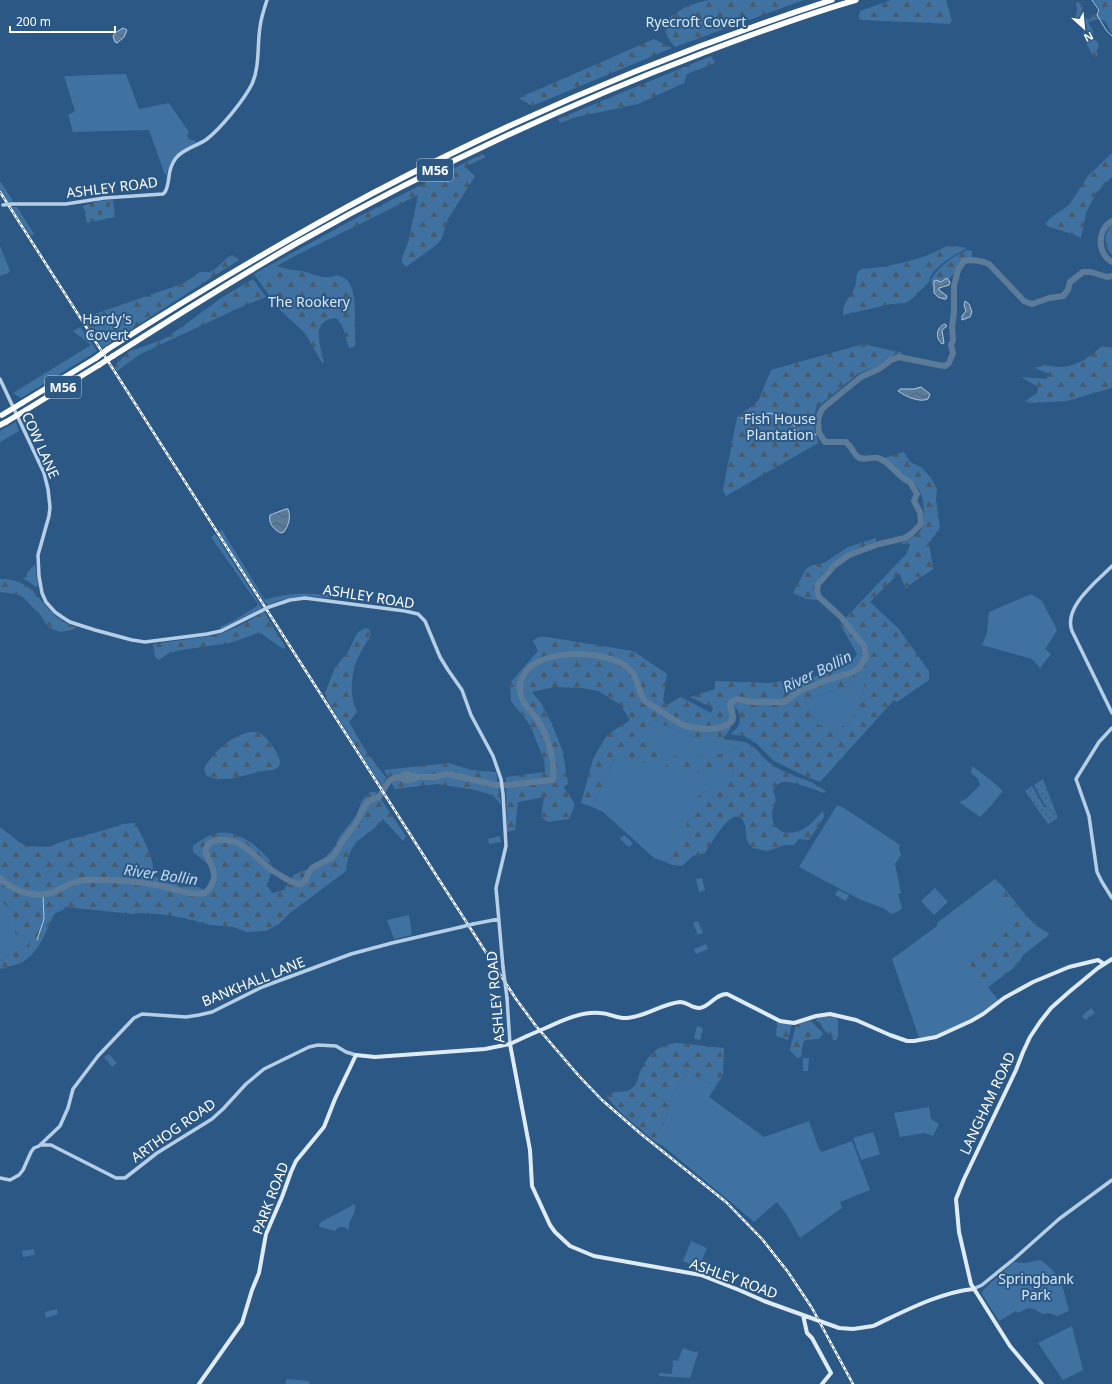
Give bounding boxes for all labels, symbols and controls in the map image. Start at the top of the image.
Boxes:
scale bar [10,8,115,34]
north arrow [1064,8,1104,48]
park label: Ryecroft Covert [646,12,746,31]
text: 200 m [16,13,51,30]
text: N [1081,29,1096,46]
road number: M56 [417,159,453,181]
street label: ASHLEY ROAD [65,172,159,202]
park label: The Rookery [268,292,351,311]
park label: Hardy's Covert [82,309,132,344]
road number: M56 [45,376,81,398]
street label: COW LANE [18,409,64,481]
park label: Fish House Plantation [744,409,816,444]
street label: ASHLEY ROAD [322,579,416,613]
water label: River Bollin [779,646,855,696]
water label: River Bollin [123,859,199,889]
street label: ASHLEY ROAD [482,950,508,1044]
street label: BANKHALL LANE [199,952,307,1010]
street label: LANGHAM ROAD [955,1049,1019,1157]
street label: ARTHOG ROAD [127,1094,219,1166]
street label: PARK ROAD [247,1159,293,1237]
street label: ASHLEY ROAD [687,1253,781,1303]
park label: Springbank Park [998,1269,1074,1304]

